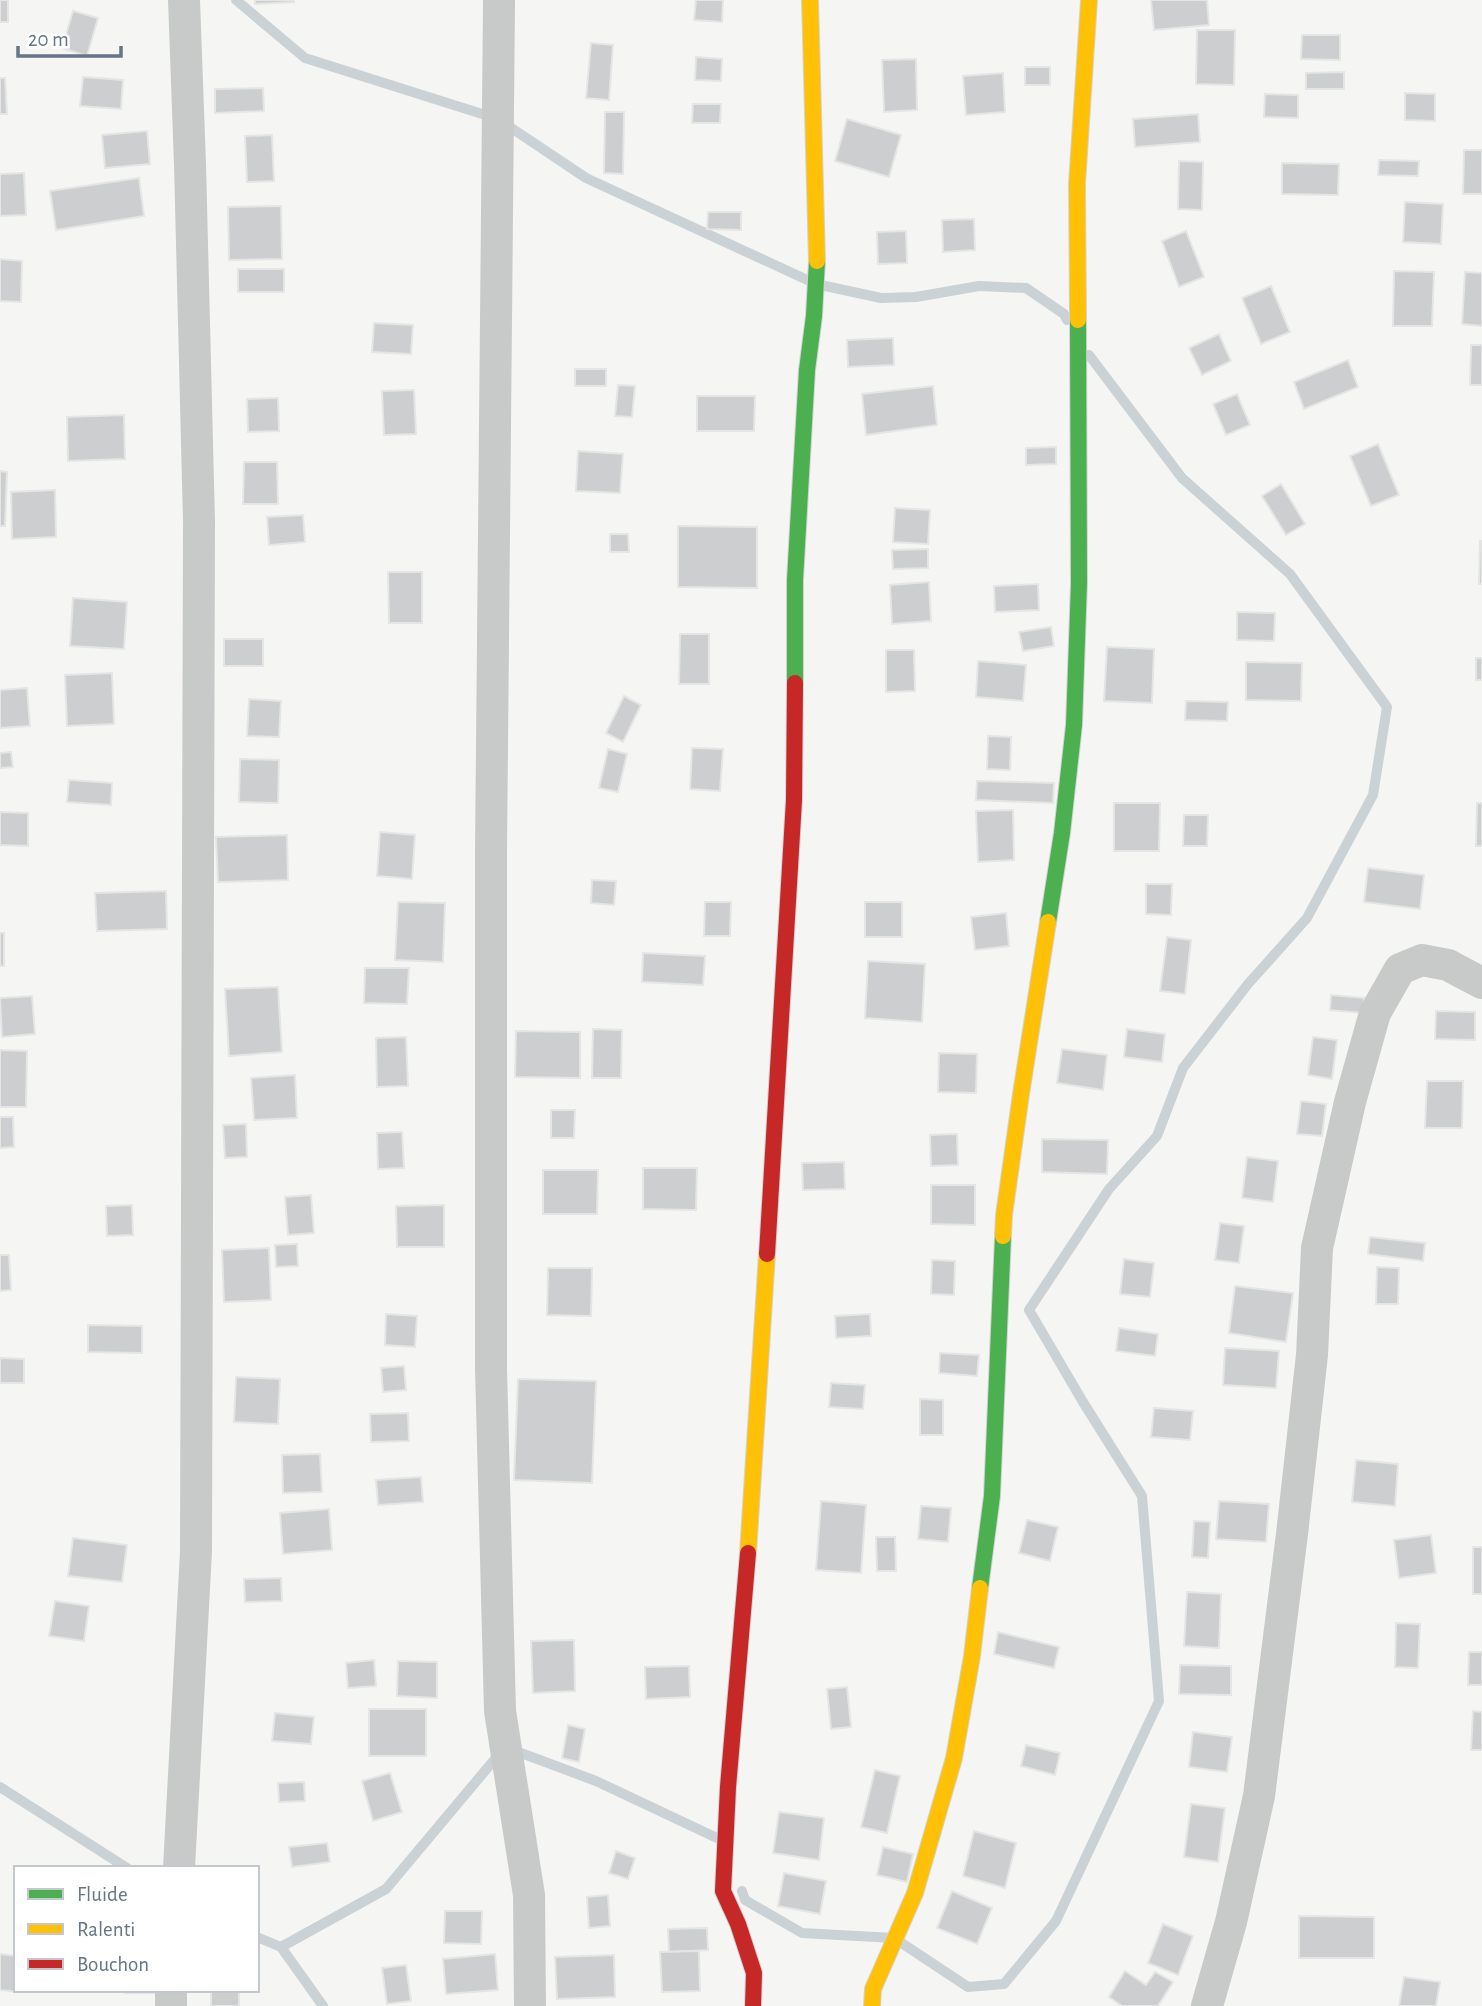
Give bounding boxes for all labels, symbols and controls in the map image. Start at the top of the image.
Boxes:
scale bar [18,14,121,58]
text: 20 m [28,29,69,50]
legend [14,1866,259,1992]
text: Fluide [77,1884,128,1905]
text: Ralenti [77,1919,135,1940]
text: Bouchon [77,1954,149,1975]

